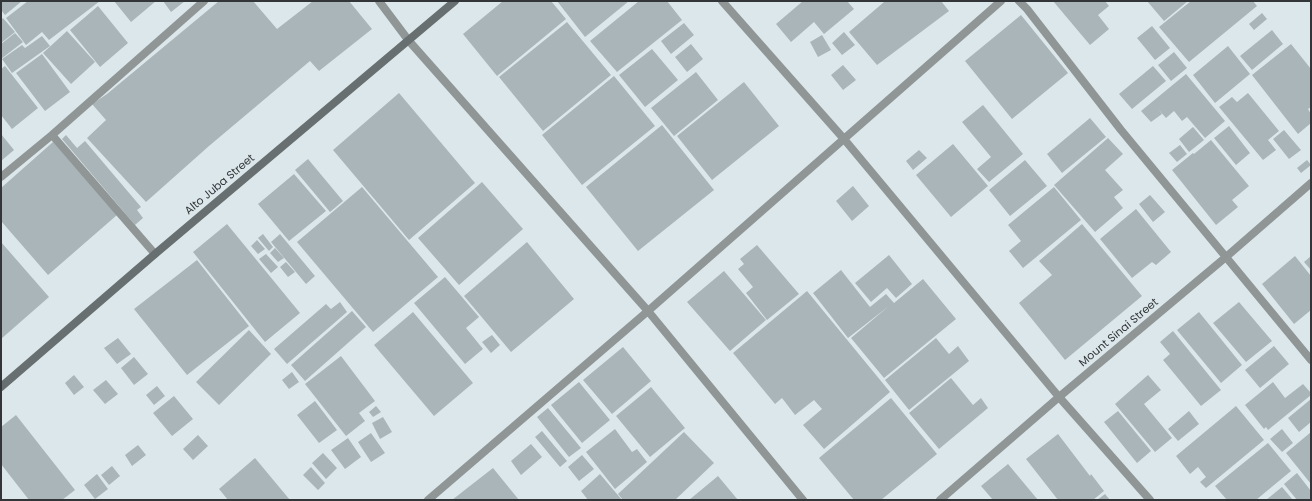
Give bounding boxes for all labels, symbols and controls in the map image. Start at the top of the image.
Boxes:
street label: Alto Juba Street [182,152,258,218]
street label: Mount Sinai Street [1077,296,1161,370]

